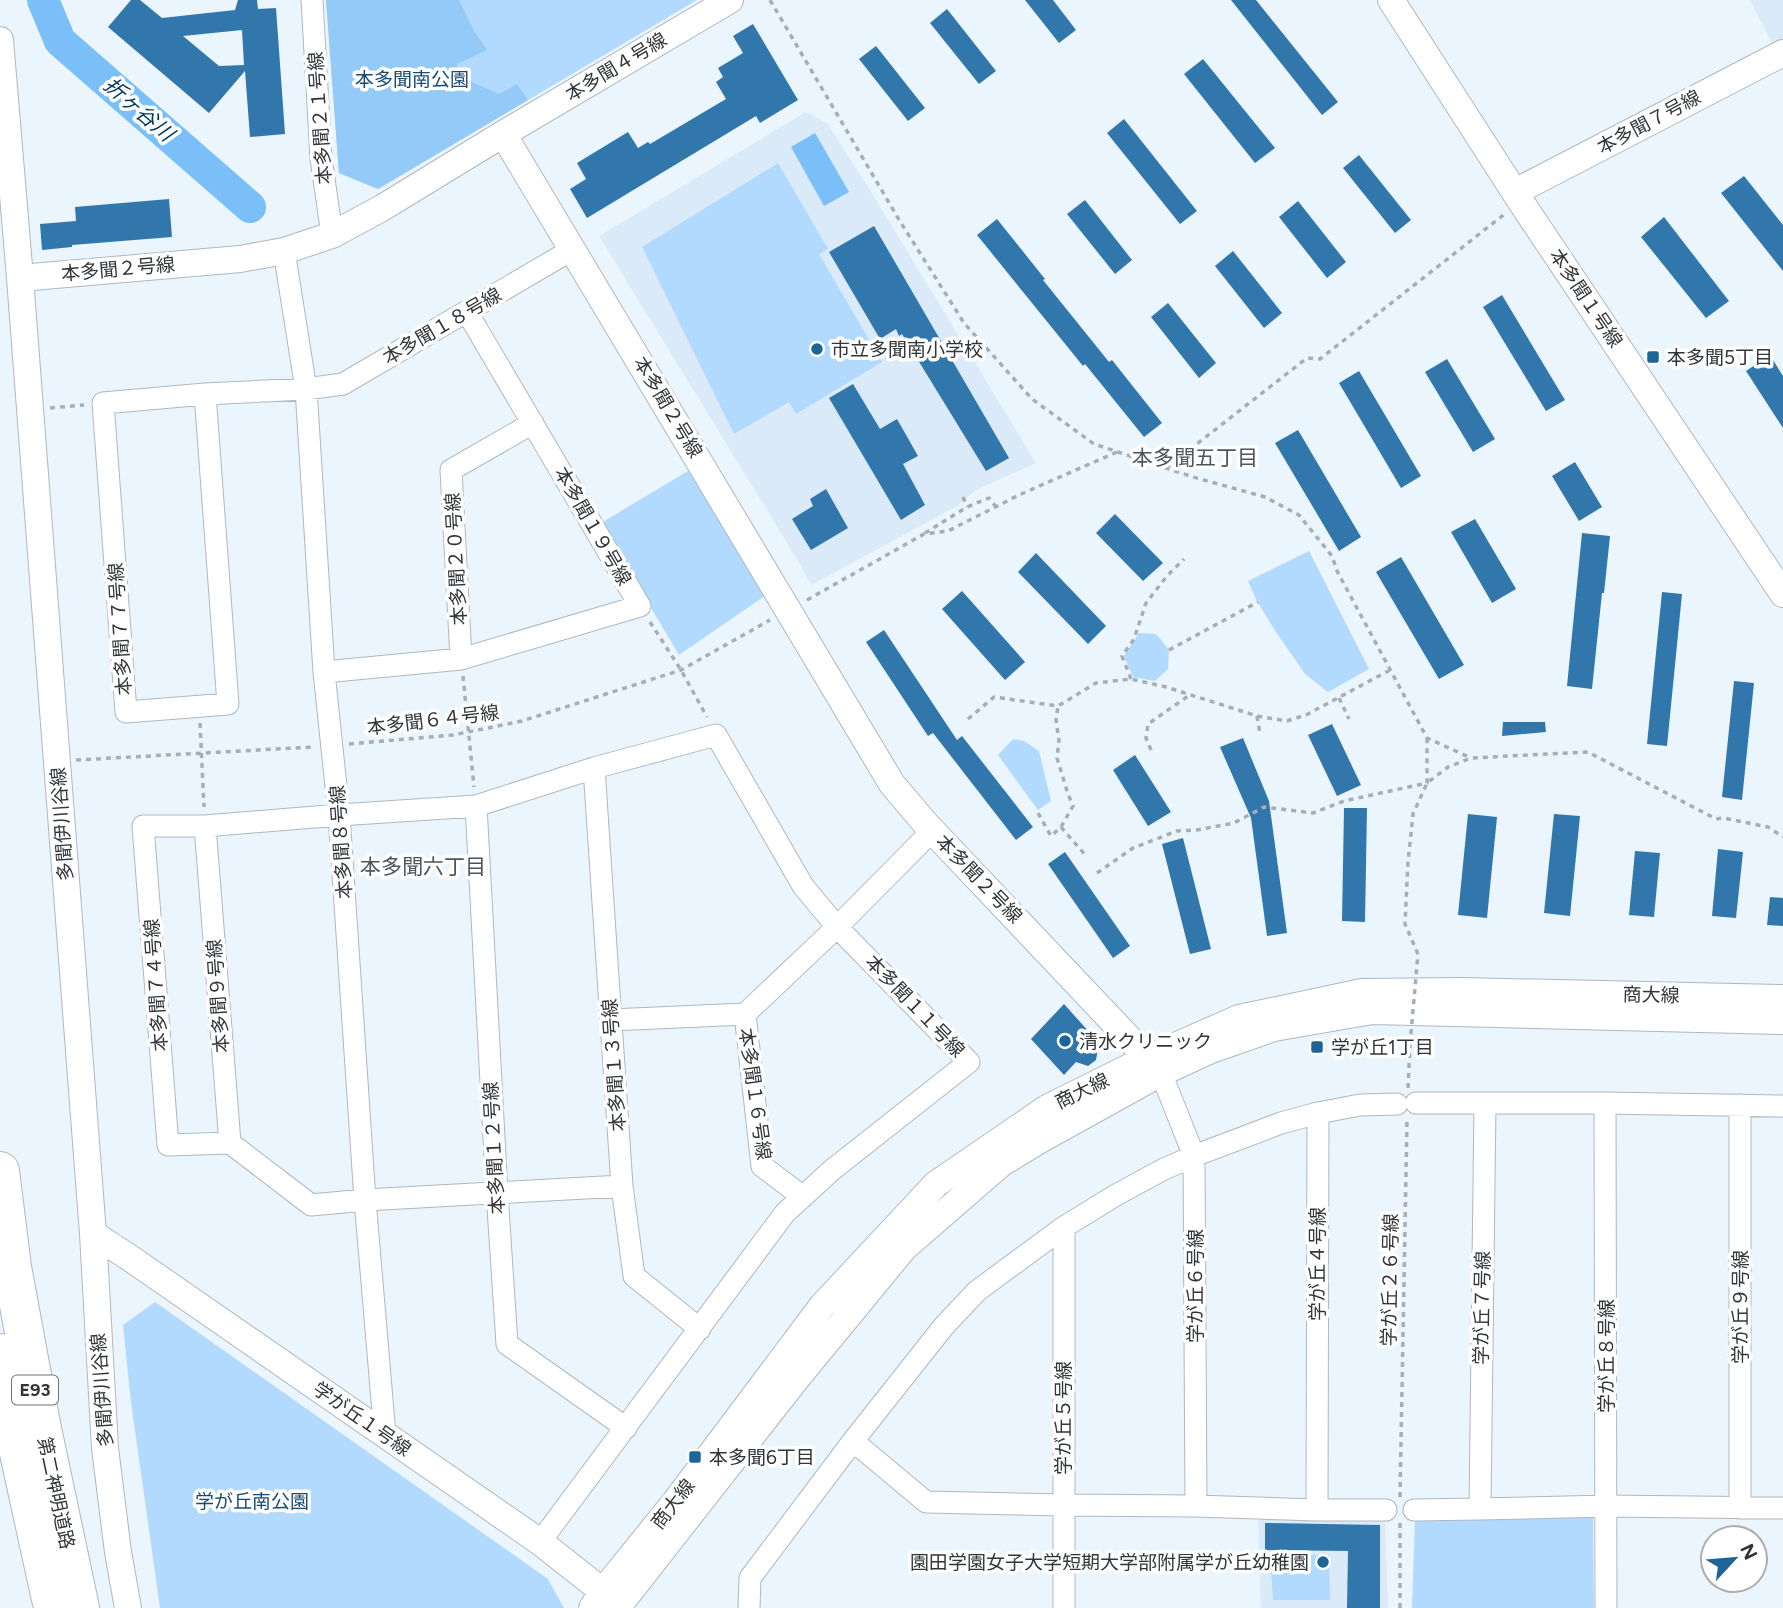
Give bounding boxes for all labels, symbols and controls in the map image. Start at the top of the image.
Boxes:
street label: 本多聞４号線 [561,28,671,106]
street label: 本多聞２１号線 [304,51,336,185]
park label: 本多聞南公園 [355,68,469,91]
water label: 折ヶ谷川 [99,72,180,147]
street label: 本多聞７号線 [1593,85,1705,159]
street label: 本多聞１号線 [1545,244,1627,352]
street label: 本多聞２号線 [60,253,176,285]
street label: 本多聞１８号線 [379,283,505,369]
place label: 市立多聞南小学校 [831,338,983,361]
marker: 市立多聞南小学校 [809,341,825,357]
place label: 本多聞5丁目 [1667,346,1773,369]
marker: 本多聞5丁目 [1645,349,1661,365]
street label: 本多聞２号線 [629,352,707,462]
district label: 本多聞五丁目 [1132,445,1258,470]
street label: 本多聞１９号線 [550,463,636,589]
street label: 本多聞２０号線 [441,492,471,626]
street label: 本多聞７７号線 [104,562,136,696]
street label: 本多聞６４号線 [366,700,500,740]
street label: 多聞伊川谷線 [47,766,77,882]
street label: 本多聞８号線 [326,784,356,900]
street label: 本多聞２号線 [931,830,1027,928]
district label: 本多聞六丁目 [360,854,486,879]
street label: 本多聞７４号線 [140,918,172,1052]
street label: 本多聞９号線 [203,938,233,1054]
street label: 本多聞１１号線 [861,950,969,1062]
street label: 商大線 [1622,983,1680,1007]
street label: 本多聞１３号線 [598,998,630,1132]
street label: 本多聞１６号線 [734,1027,776,1161]
place label: 清水クリニック [1079,1030,1212,1053]
marker: 清水クリニック [1057,1033,1073,1049]
place label: 学が丘1丁目 [1331,1036,1434,1059]
marker: 学が丘1丁目 [1309,1039,1325,1055]
street label: 商大線 [1051,1068,1113,1114]
street label: 本多聞１２号線 [479,1081,509,1215]
street label: 学が丘４号線 [1306,1207,1329,1321]
street label: 学が丘２６号線 [1377,1213,1403,1347]
street label: 学が丘６号線 [1184,1229,1207,1343]
street label: 学が丘９号線 [1729,1250,1752,1364]
street label: 学が丘７号線 [1470,1251,1494,1365]
street label: 学が丘８号線 [1595,1299,1618,1413]
street label: 多聞伊川谷線 [87,1332,117,1448]
street label: 学が丘５号線 [1052,1361,1075,1475]
road number: E93 [12,1376,58,1405]
street label: 学が丘１号線 [309,1377,415,1461]
street label: 第二神明道路 [33,1435,79,1551]
place label: 本多聞6丁目 [709,1446,815,1469]
marker: 本多聞6丁目 [687,1449,703,1465]
street label: 商大線 [646,1474,700,1534]
park label: 学が丘南公園 [195,1490,309,1513]
north arrow [1699,1524,1769,1594]
text: N [1735,1540,1762,1563]
place label: 園田学園女子大学短期大学部附属学が丘幼稚園 [910,1551,1309,1574]
marker: 園田学園女子大学短期大学部附属学が丘幼稚園 [1315,1554,1331,1570]

